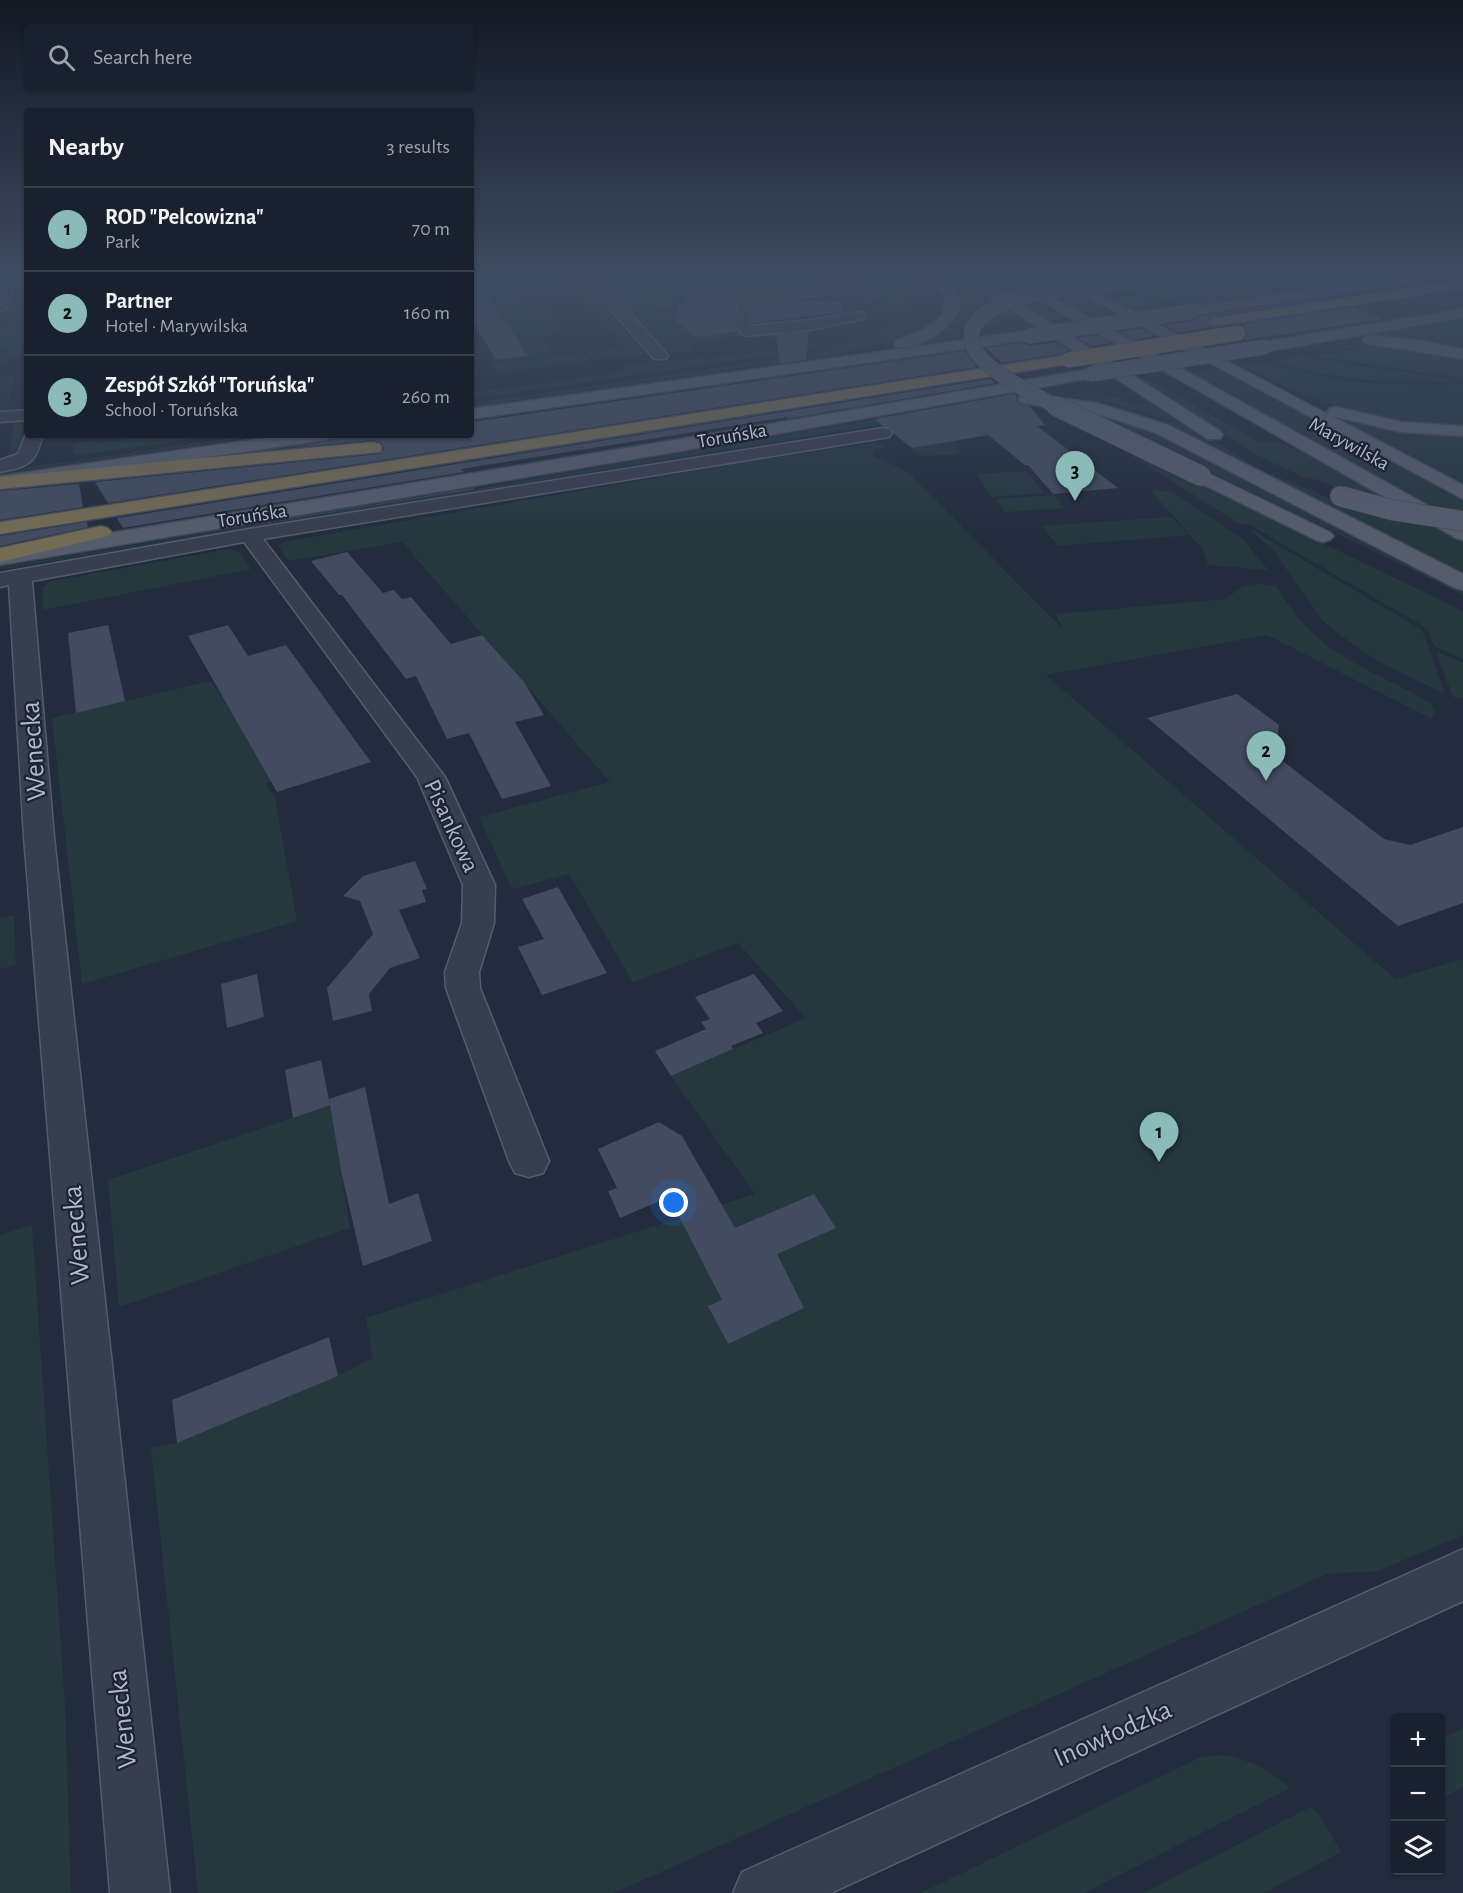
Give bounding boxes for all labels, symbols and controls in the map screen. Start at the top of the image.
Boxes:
search box [24,24,474,90]
icon: search [45,41,78,74]
text: Search here [93,46,192,68]
text: Nearby [48,134,124,160]
text: 3 results [386,137,450,157]
text: ROD "Pelcowizna" [105,206,264,228]
text: 1 [64,219,71,239]
text: 70 m [412,219,450,239]
text: Park [105,232,140,252]
text: Partner [105,290,172,312]
text: 2 [63,303,72,323]
text: 160 m [404,303,450,323]
text: Hotel · Marywilska [105,316,248,336]
text: Zespół Szkół "Toruńska" [105,374,315,396]
text: 3 [63,387,72,407]
text: 260 m [402,387,450,407]
text: School · Toruńska [105,400,238,420]
street label: Marywilska [1305,414,1393,474]
street label: Toruńska [696,420,768,452]
pin: 3 [1056,452,1094,501]
street label: Toruńska [216,501,288,531]
street label: Wenecka [17,700,51,802]
pin: 2 [1246,732,1286,781]
street label: Pisankowa [419,776,483,876]
pin: 1 [1140,1112,1178,1162]
street label: Wenecka [59,1184,95,1286]
your location [659,1188,688,1217]
street label: Wenecka [104,1668,142,1770]
street label: Inowłodzka [1050,1696,1176,1772]
map controls [1391,1713,1445,1875]
button: + [1391,1713,1445,1767]
button: − [1391,1767,1445,1821]
button: layers [1391,1821,1445,1875]

